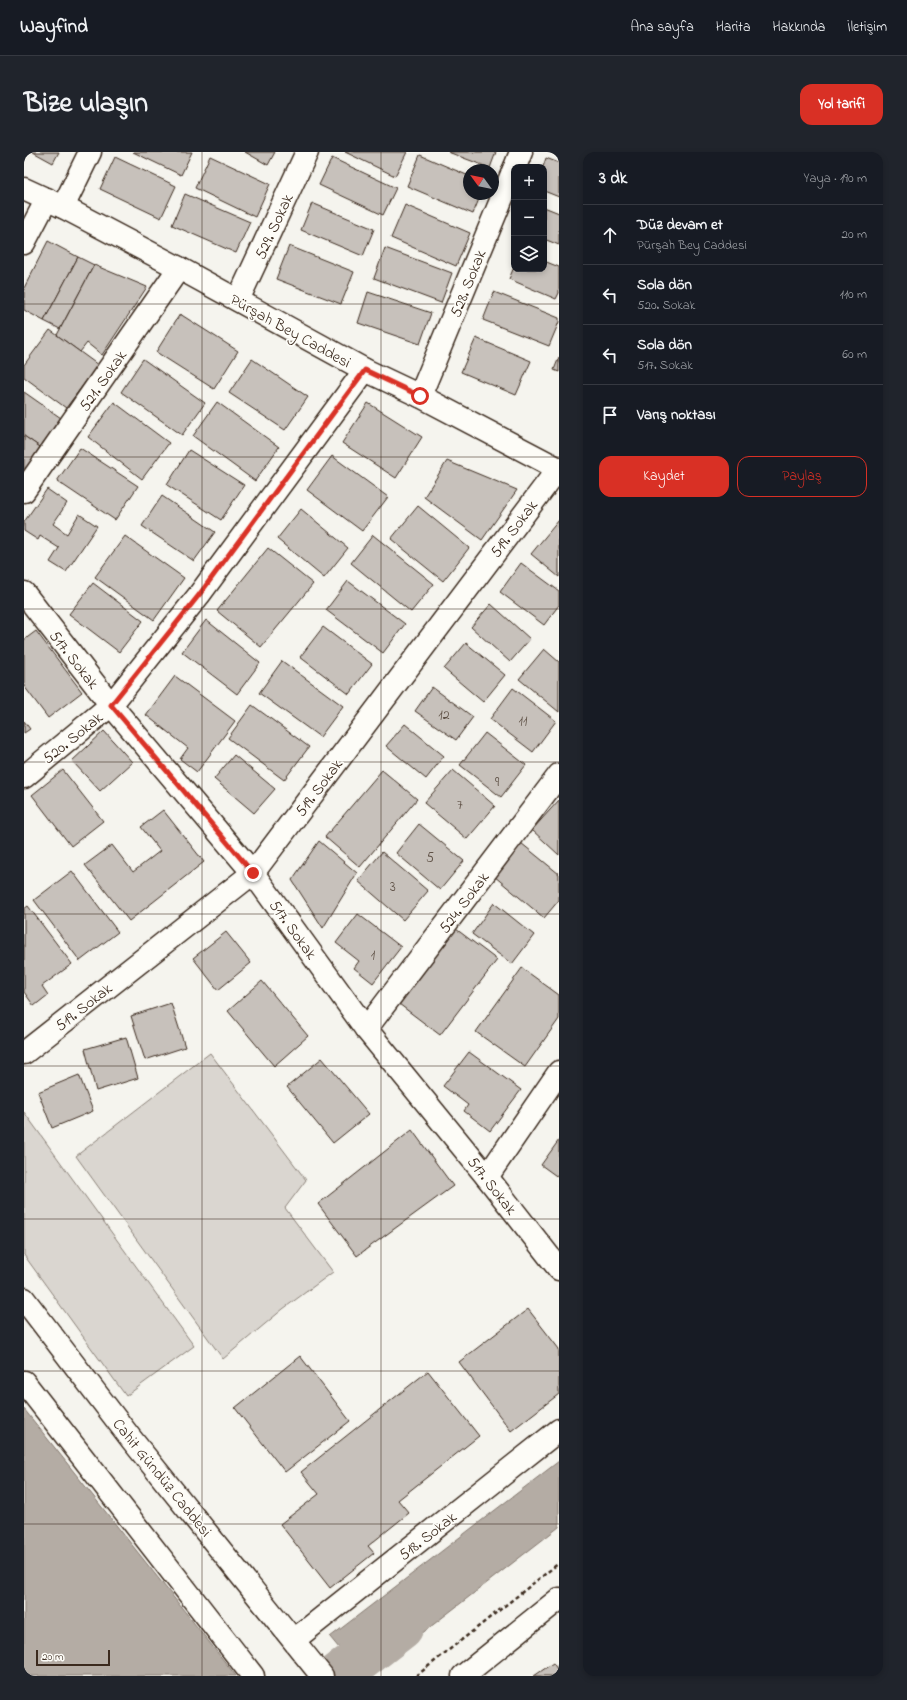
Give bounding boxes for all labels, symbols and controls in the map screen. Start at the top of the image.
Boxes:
text: Wayfind [20,14,88,41]
text: Ana sayfa [631,17,694,38]
text: Harita [716,17,751,38]
text: Hakkında [773,17,825,38]
text: İletişim [847,17,887,38]
text: Bize ulaşın [24,84,148,125]
button: Yol tarifi [800,84,883,125]
north arrow [463,164,499,200]
map controls [511,164,547,272]
button: + [511,164,547,200]
text: 3 dk [599,166,627,191]
text: Yaya · 190 m [803,169,867,188]
street label: 529. Sokak [249,189,301,264]
button: − [511,200,547,236]
text: Düz devam et [637,214,723,236]
icon: ahead [599,224,621,246]
text: 20 m [842,225,867,244]
button: layers [511,236,547,272]
text: Pürşah Bey Caddesi [637,236,747,255]
street label: 528. Sokak [444,245,494,321]
text: Sola dön [637,274,692,296]
icon: left [599,284,621,306]
text: 110 m [840,285,867,304]
street label: Pürşah Bey Caddesi [225,288,355,375]
text: 520. Sokak [637,296,696,315]
text: Sola dön [637,334,692,356]
icon: left [599,344,621,366]
street label: 521. Sokak [74,345,134,417]
text: 60 m [842,345,867,364]
text: 517. Sokak [637,356,693,375]
route start [411,387,429,405]
icon: arrive [599,404,621,426]
text: Varış noktası [637,404,716,426]
button: Kaydet [599,456,729,497]
button: Paylaş [737,456,867,497]
street label: 519. Sokak [485,494,545,563]
street label: 517. Sokak [43,626,105,696]
house number: 12 [438,705,450,726]
street label: 520. Sokak [38,706,110,771]
house number: 11 [519,711,528,732]
street label: 519. Sokak [290,753,350,822]
house number: 9 [495,772,500,793]
house number: 7 [457,795,463,816]
house number: 5 [426,848,434,869]
route end [244,864,262,882]
street label: 524. Sokak [433,867,496,939]
house number: 3 [390,877,396,898]
street label: 517. Sokak [262,895,323,966]
house number: 1 [371,945,376,966]
street label: 519. Sokak [50,977,119,1038]
street label: 517. Sokak [461,1152,523,1222]
street label: Cahit Gündüz Caddesi [106,1414,217,1543]
street label: 518. Sokak [394,1505,463,1567]
scale bar [36,1648,110,1667]
text: 20 m [42,1649,64,1665]

